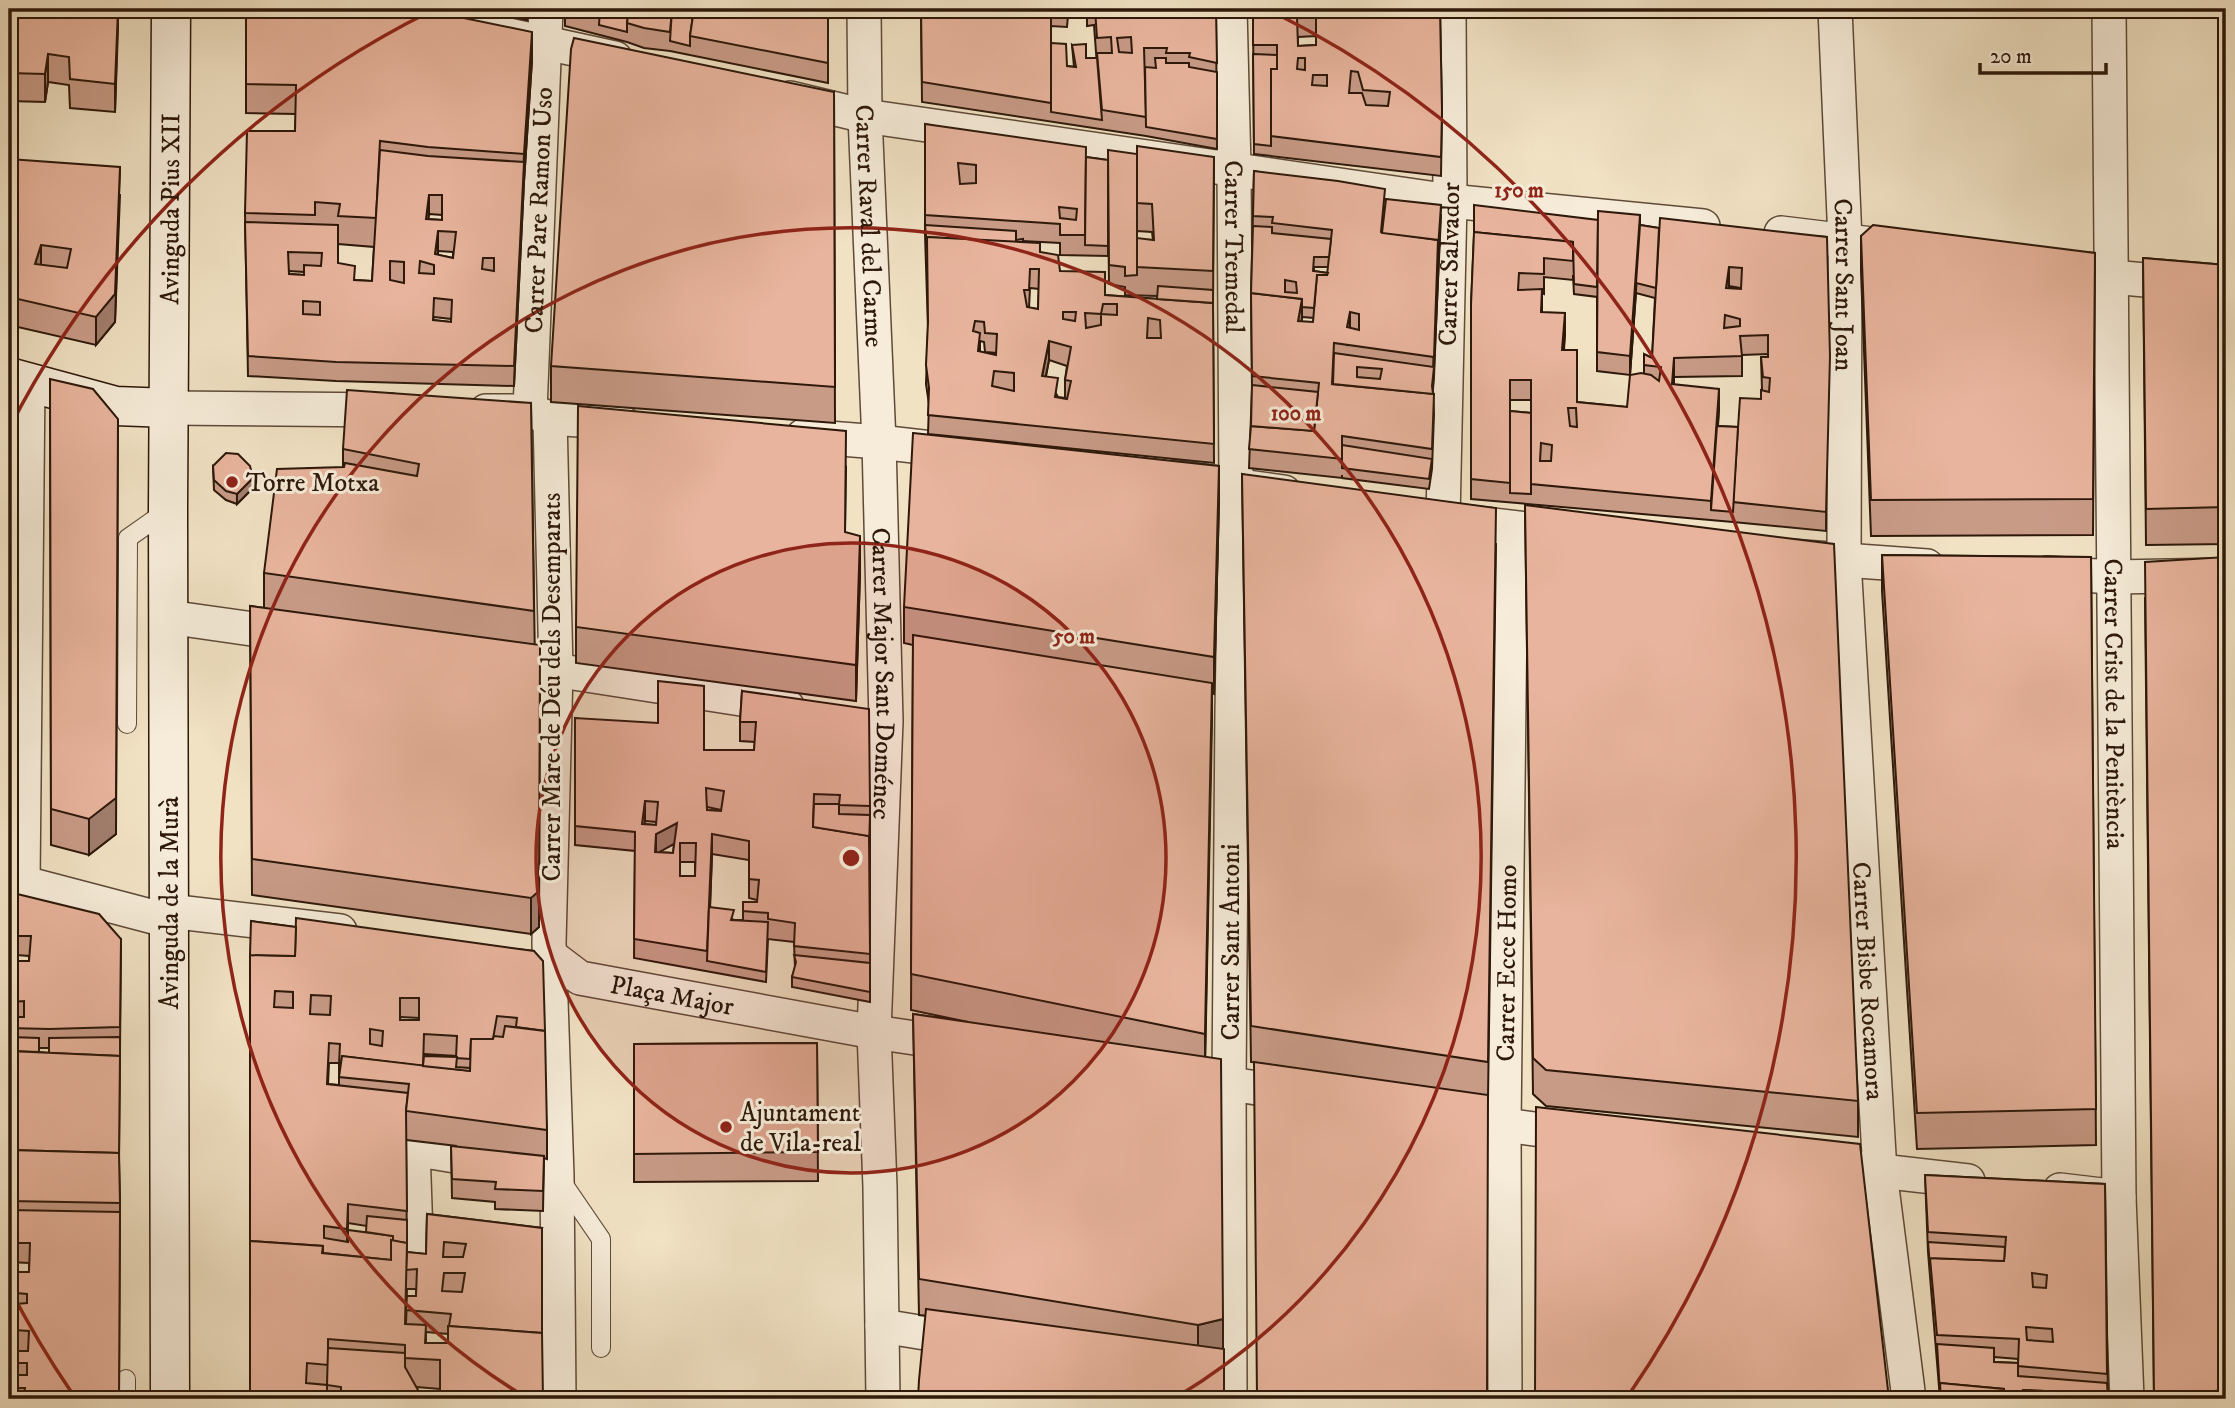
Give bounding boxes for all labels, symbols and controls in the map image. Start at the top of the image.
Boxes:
scale bar [1980,32,2106,76]
text: 20 m [1990,44,2032,70]
street label: Carrer Pare Ramon Uso [518,86,561,334]
street label: Carrer Raval del Carme [847,104,890,348]
street label: Avinguda Pius XII [154,113,188,305]
street label: Carrer Tremedal [1216,160,1250,334]
text: 150 m [1494,178,1544,204]
street label: Carrer Salvador [1432,182,1468,346]
street label: Carrer Sant Joan [1825,198,1860,372]
text: 100 m [1271,401,1321,427]
place label: Torre Motxa [246,467,379,500]
marker: Torre Motxa [224,474,240,490]
street label: Carrer Mare de Déu dels Desemparats [536,493,569,881]
street label: Carrer Major Sant Doménec [863,527,901,820]
street label: Carrer Crist de la Penitència [2096,558,2131,850]
text: 50 m [1052,624,1095,650]
street label: Avinguda de la Murà [154,797,187,1009]
street label: Carrer Sant Antoni [1215,844,1248,1040]
centre of rings [839,846,863,870]
street label: Carrer Bisbe Rocamora [1844,861,1891,1101]
street label: Carrer Ecce Homo [1490,864,1525,1062]
street label: Plaça Major [607,969,737,1024]
place label: Ajuntament de Vila-real [740,1097,861,1160]
marker: Ajuntament de Vila-real [718,1119,734,1135]

